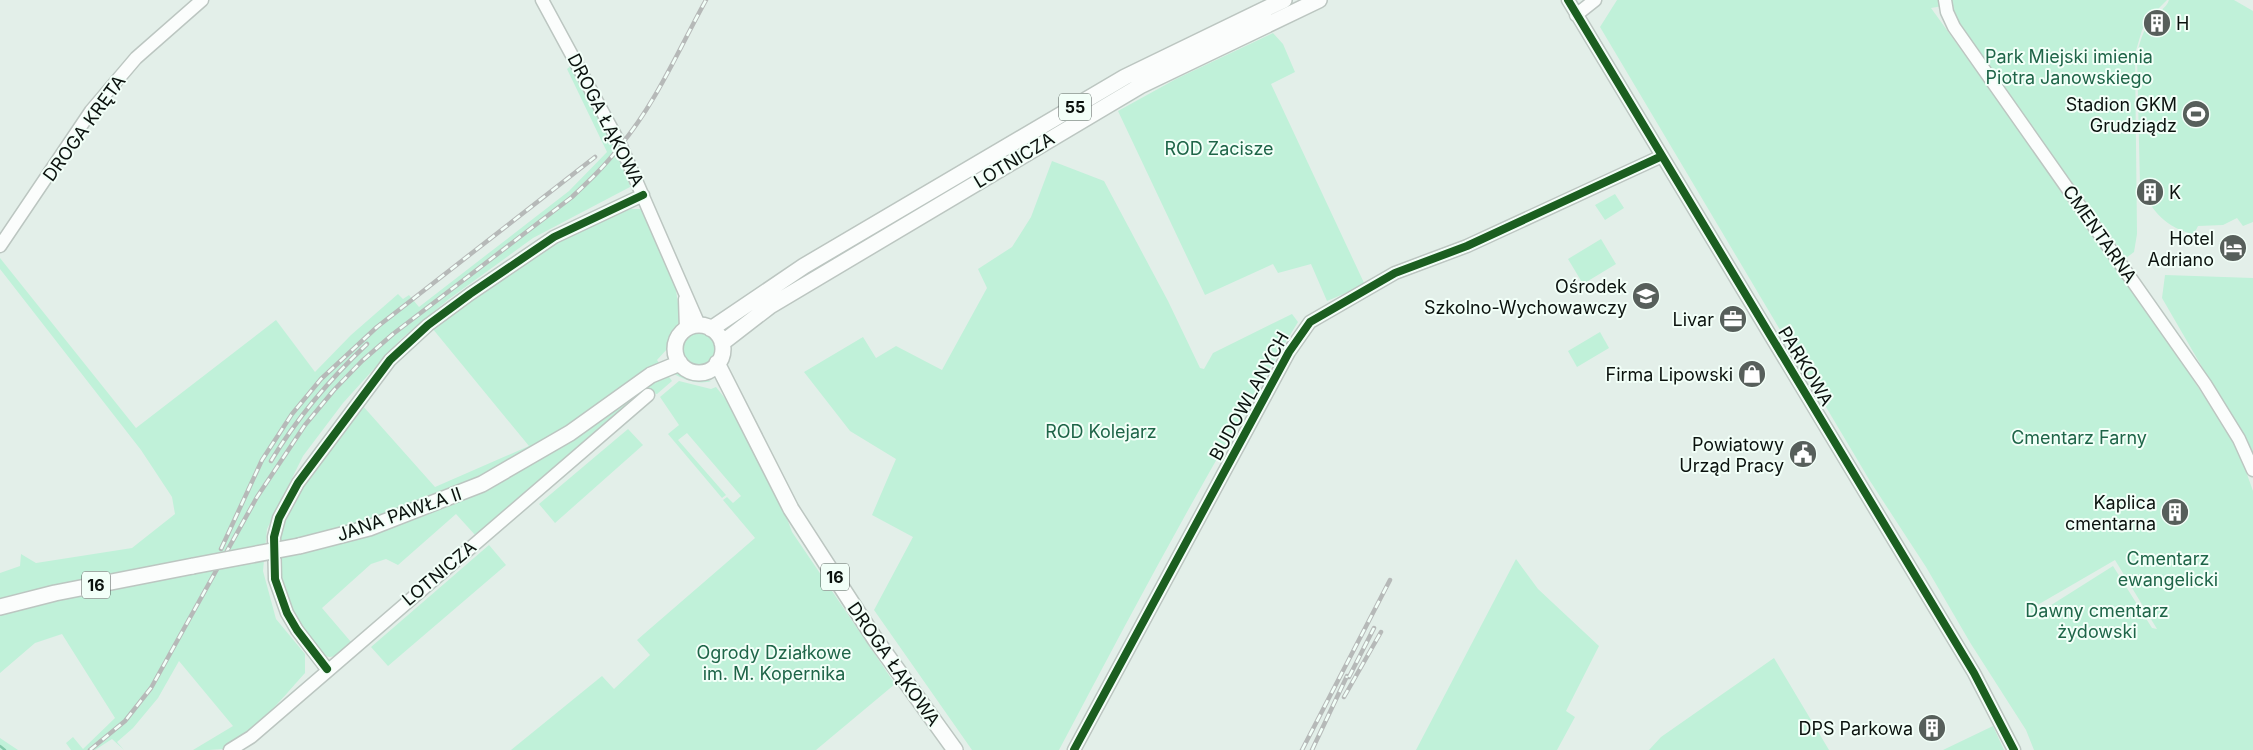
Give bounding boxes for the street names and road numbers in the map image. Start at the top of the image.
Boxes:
street label: DROGA ŁĄKOWA [563,50,649,190]
street label: DROGA KRĘTA [39,71,129,185]
road number: 55 [1059,94,1091,120]
street label: LOTNICZA [970,128,1058,192]
street label: CMENTARNA [2059,181,2141,287]
street label: PARKOWA [1774,323,1838,409]
street label: BUDOWLANYCH [1205,328,1293,464]
street label: JANA PAWŁA II [334,483,464,545]
street label: LOTNICZA [398,536,480,610]
road number: 16 [821,564,849,590]
road number: 16 [82,572,110,598]
street label: DROGA ŁĄKOWA [843,598,945,730]

